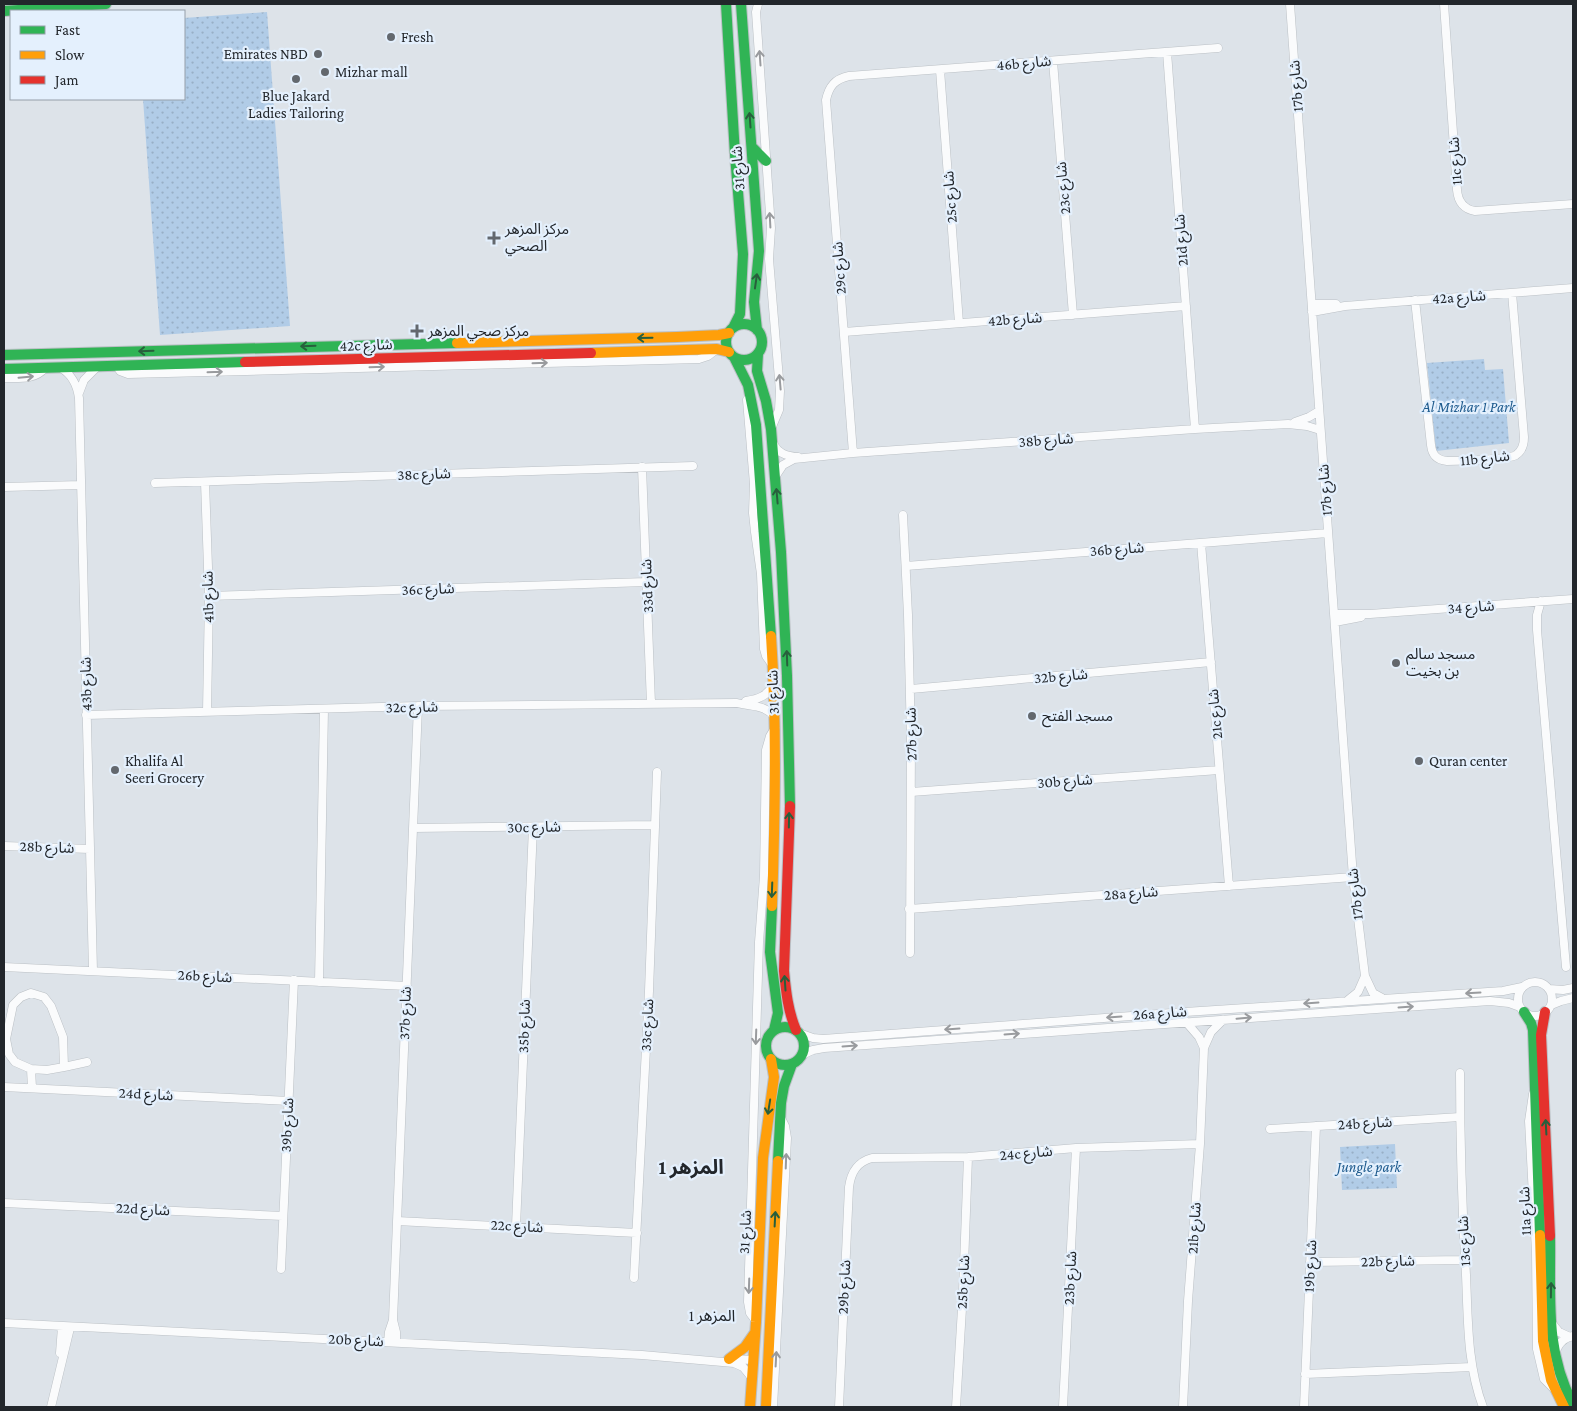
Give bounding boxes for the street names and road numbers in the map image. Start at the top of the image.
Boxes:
street label: 46b شارع [996,53,1053,77]
street label: 17b شارع [1286,59,1310,112]
street label: 11c شارع [1445,136,1469,186]
street label: شارع 31 [728,145,752,191]
street label: 23c شارع [1053,161,1077,215]
street label: 25c شارع [940,170,964,224]
street label: 21d شارع [1171,213,1195,267]
street label: 29c شارع [829,240,853,295]
street label: 42a شارع [1432,287,1487,311]
street label: 42b شارع [987,309,1043,333]
street label: 42c شارع [339,336,393,358]
street label: 38b شارع [1018,430,1074,454]
street label: 11b شارع [1459,447,1511,473]
street label: 17b شارع [1315,463,1339,516]
street label: 38c شارع [397,465,451,487]
street label: 36b شارع [1089,539,1145,563]
street label: 33d شارع [638,558,660,613]
street label: 41b شارع [200,570,220,623]
street label: 36c شارع [401,580,455,602]
street label: شارع 34 [1447,597,1495,621]
street label: 43b شارع [78,656,98,711]
street label: 32b شارع [1033,666,1089,690]
street label: شارع 31 [764,669,786,714]
street label: 21c شارع [1205,688,1229,740]
street label: 32c شارع [386,699,439,719]
street label: 27b شارع [903,707,923,761]
street label: 30b شارع [1037,771,1094,795]
street label: 30c شارع [507,819,561,839]
street label: 28b شارع [19,838,75,860]
street label: 17b شارع [1344,867,1370,921]
street label: 28a شارع [1103,883,1159,907]
street label: 26b شارع [177,967,233,989]
street label: 37b شارع [396,986,418,1040]
street label: 33c شارع [638,998,660,1052]
street label: 35b شارع [515,999,537,1053]
street label: 26a شارع [1133,1003,1188,1027]
street label: 24d شارع [118,1085,174,1107]
street label: 39b شارع [278,1097,300,1153]
street label: 24b شارع [1337,1114,1393,1136]
street label: 24c شارع [999,1143,1054,1167]
street label: 11a شارع [1516,1186,1538,1236]
street label: 22d شارع [115,1200,171,1222]
street label: 21b شارع [1184,1201,1208,1255]
street label: شارع 31 [736,1209,758,1255]
street label: 13c شارع [1455,1215,1477,1267]
street label: 22c شارع [490,1217,544,1239]
street label: 19b شارع [1301,1239,1323,1293]
street label: 23b شارع [1061,1250,1083,1306]
street label: 22b شارع [1361,1253,1415,1273]
street label: 25b شارع [954,1254,976,1310]
street label: 29b شارع [835,1259,857,1315]
street label: 20b شارع [328,1331,384,1353]

